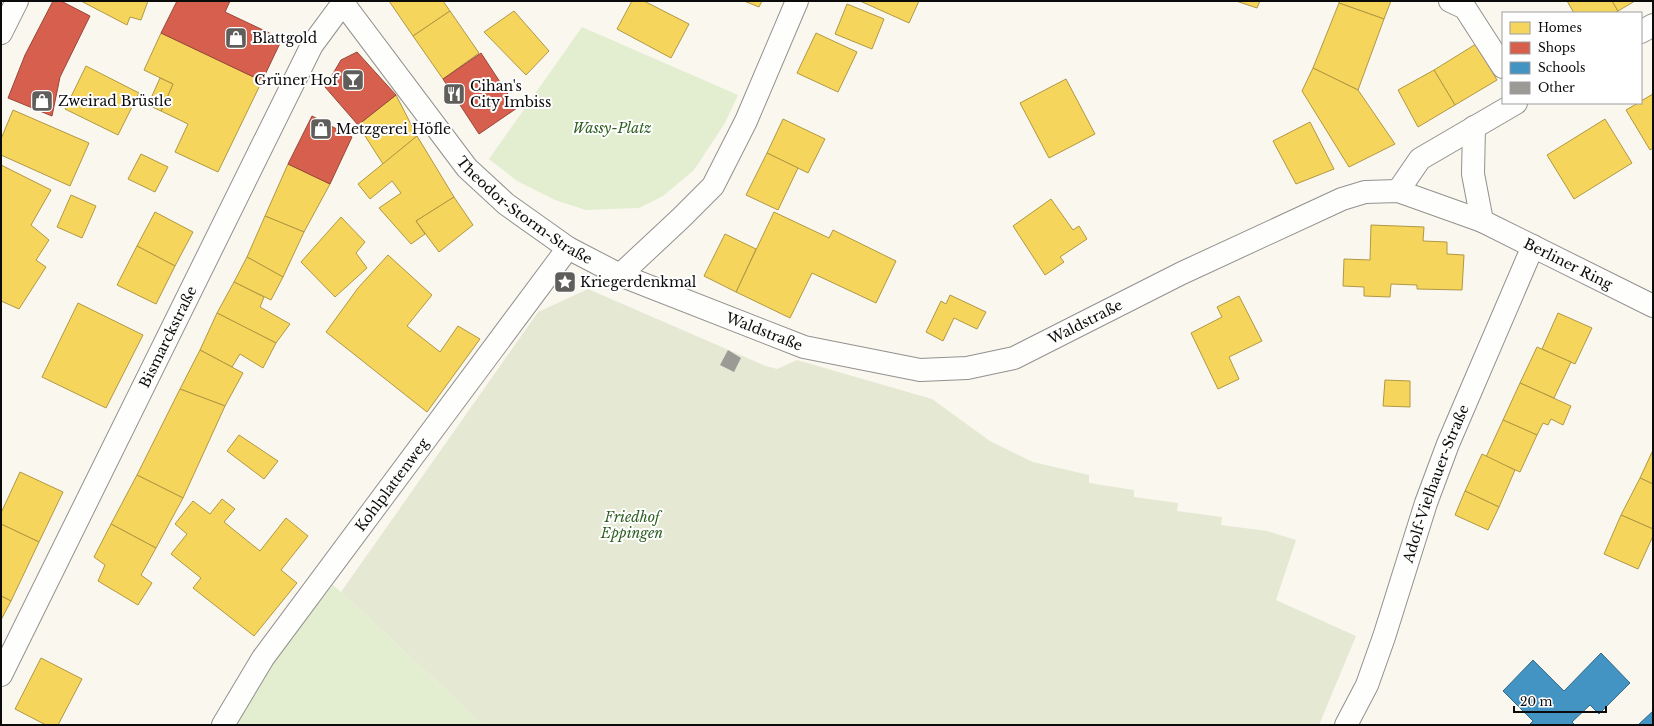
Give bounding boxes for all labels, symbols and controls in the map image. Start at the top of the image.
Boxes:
legend [1502,12,1642,104]
text: Homes [1538,20,1582,35]
shop icon: Blattgold [223,25,249,51]
place label: Blattgold [252,29,318,47]
text: Shops [1538,40,1575,55]
text: Schools [1538,60,1585,75]
bar icon: Grüner Hof [340,67,366,93]
place label: Grüner Hof [254,71,340,89]
place label: Cihan's City Imbiss [470,77,551,111]
text: Other [1538,80,1575,95]
restaurant icon: Cihan's City Imbiss [441,81,467,107]
shop icon: Zweirad Brüstle [29,88,55,114]
place label: Zweirad Brüstle [58,92,172,110]
shop icon: Metzgerei Höfle [308,116,334,142]
park label: Wassy-Platz [572,119,652,137]
place label: Metzgerei Höfle [336,120,451,138]
street label: Theodor-Storm-Straße [453,153,595,268]
street label: Berliner Ring [1521,234,1616,294]
place icon: Kriegerdenkmal [552,269,578,295]
place label: Kriegerdenkmal [580,273,697,291]
street label: Bismarckstraße [135,283,201,391]
street label: Waldstraße [1044,296,1125,349]
street label: Waldstraße [722,308,805,355]
street label: Adolf-Vielhauer-Straße [1399,402,1473,566]
street label: Kohlplattenweg [351,434,433,535]
park label: Friedhof Eppingen [600,508,663,542]
scale bar [1514,688,1606,714]
text: 20 m [1520,694,1552,709]

